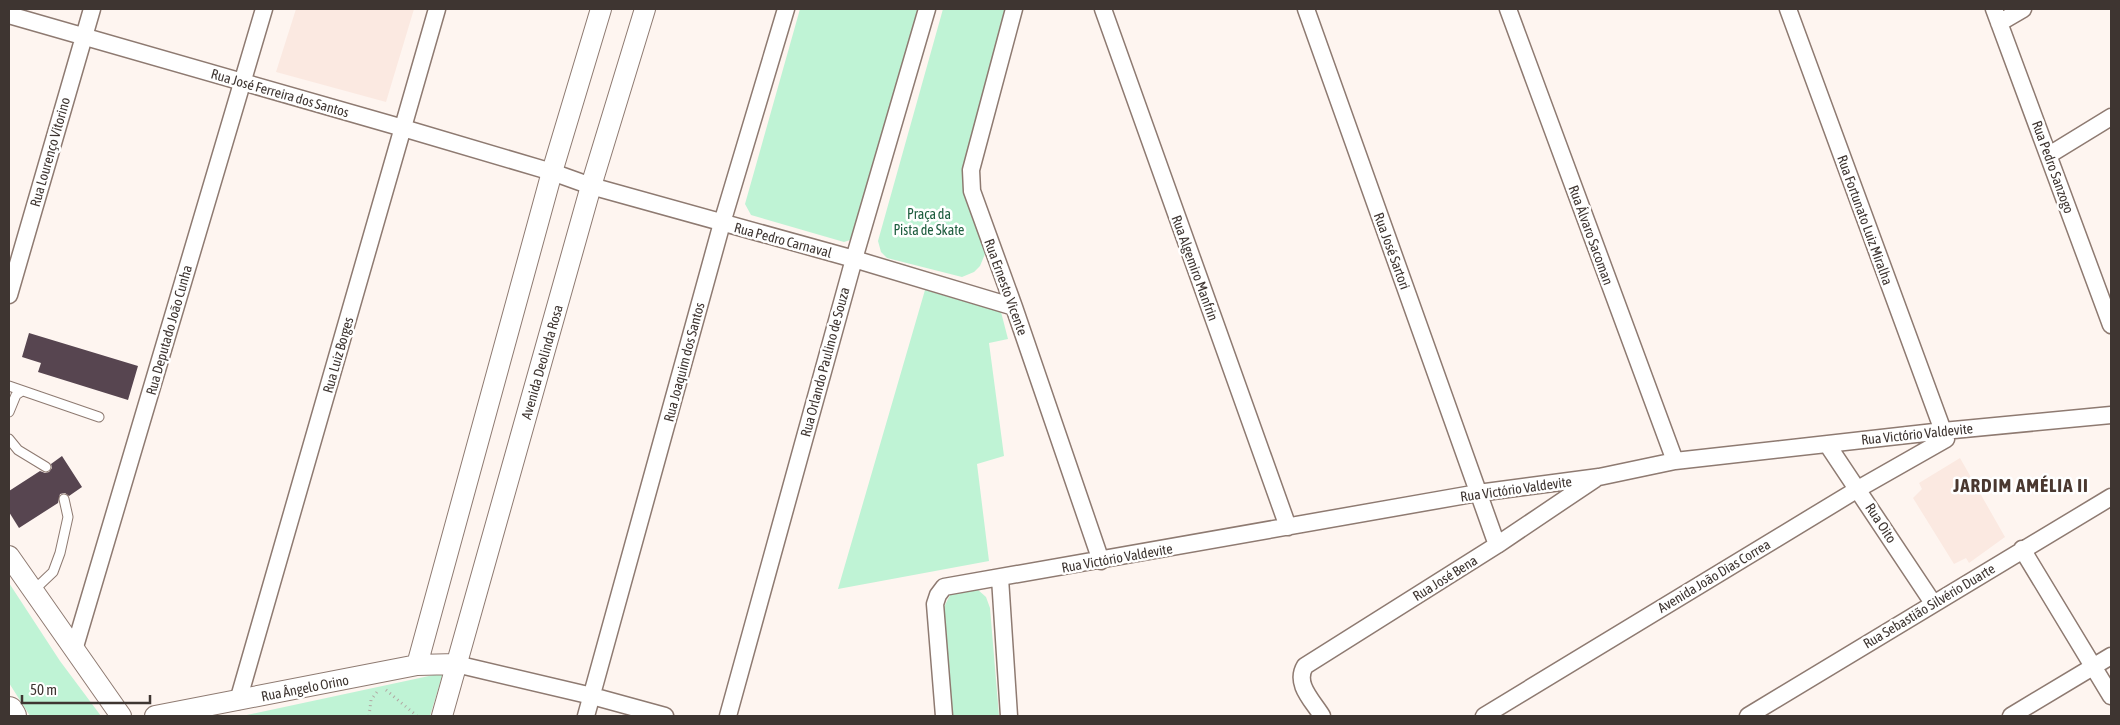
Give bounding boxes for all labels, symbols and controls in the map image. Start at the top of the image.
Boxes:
street label: Rua José Ferreira dos Santos [209,66,351,120]
street label: Rua Lourenço Vitorino [27,95,73,209]
street label: Rua Pedro Sanzogo [2029,118,2077,216]
street label: Rua Fortunato Luiz Miralha [1834,153,1896,287]
street label: Rua Álvaro Sacoman [1566,183,1616,287]
park label: Praça da Pista de Skate [894,206,964,238]
street label: Rua José Sartori [1371,210,1413,292]
street label: Rua Algemiro Manfrin [1168,213,1222,323]
street label: Rua Pedro Carnaval [732,219,834,261]
street label: Rua Ernesto Vicente [981,237,1031,337]
street label: Rua Deputado João Cunha [143,263,195,397]
street label: Rua Orlando Paulino de Souza [797,285,853,439]
street label: Rua Joaquim dos Santos [660,300,708,423]
street label: Avenida Deolinda Rosa [518,303,566,421]
street label: Rua Luiz Borges [319,315,357,395]
street label: Rua Victório Valdevite [1860,420,1974,448]
street label: Rua Victório Valdevite [1459,473,1573,505]
district label: JARDIM AMÉLIA II [1952,474,2089,496]
street label: Rua Oito [1862,500,1900,546]
street label: Avenida João Dias Correa [1655,536,1773,616]
street label: Rua Victório Valdevite [1060,540,1174,576]
street label: Rua José Bena [1410,552,1480,604]
street label: Rua Sebastião Silvério Duarte [1860,560,1998,652]
scale bar [22,672,150,704]
street label: Rua Ângelo Orino [260,672,350,704]
text: 50 m [30,681,57,698]

